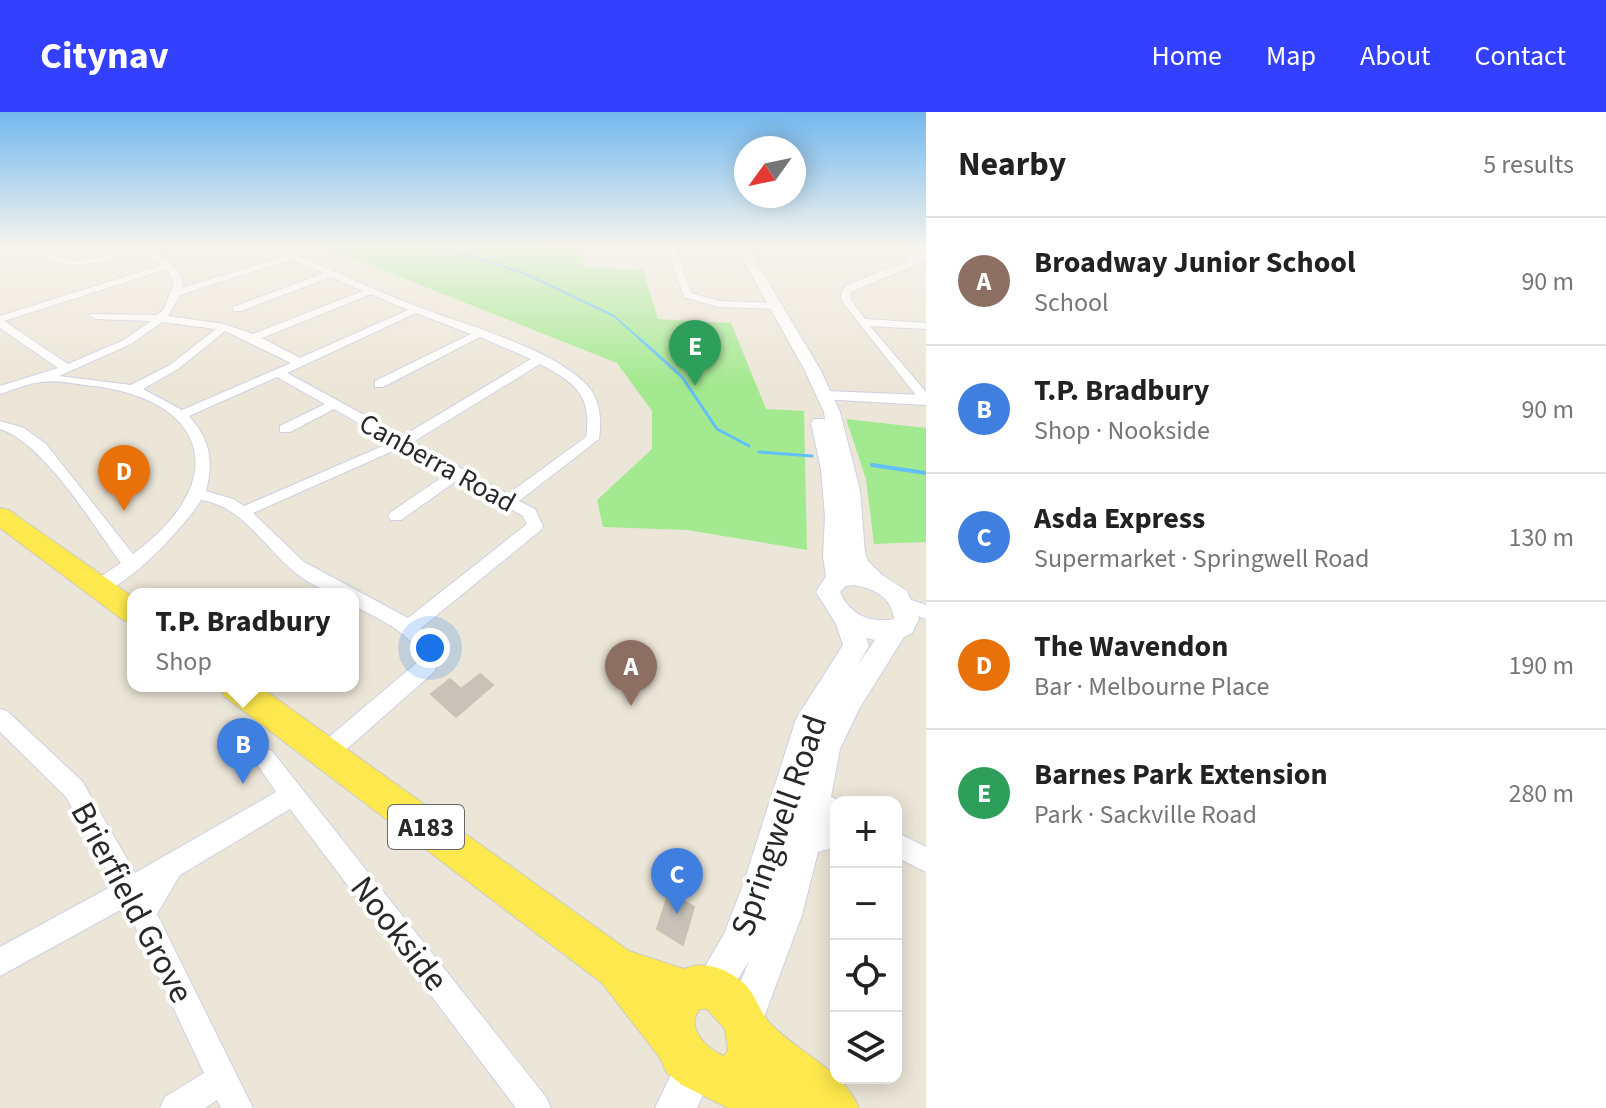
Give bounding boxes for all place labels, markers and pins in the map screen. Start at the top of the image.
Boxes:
pin: E [669,320,721,386]
pin: D [98,445,150,511]
pin: A [605,640,657,706]
pin: B [217,718,269,784]
pin: C [651,848,703,914]

